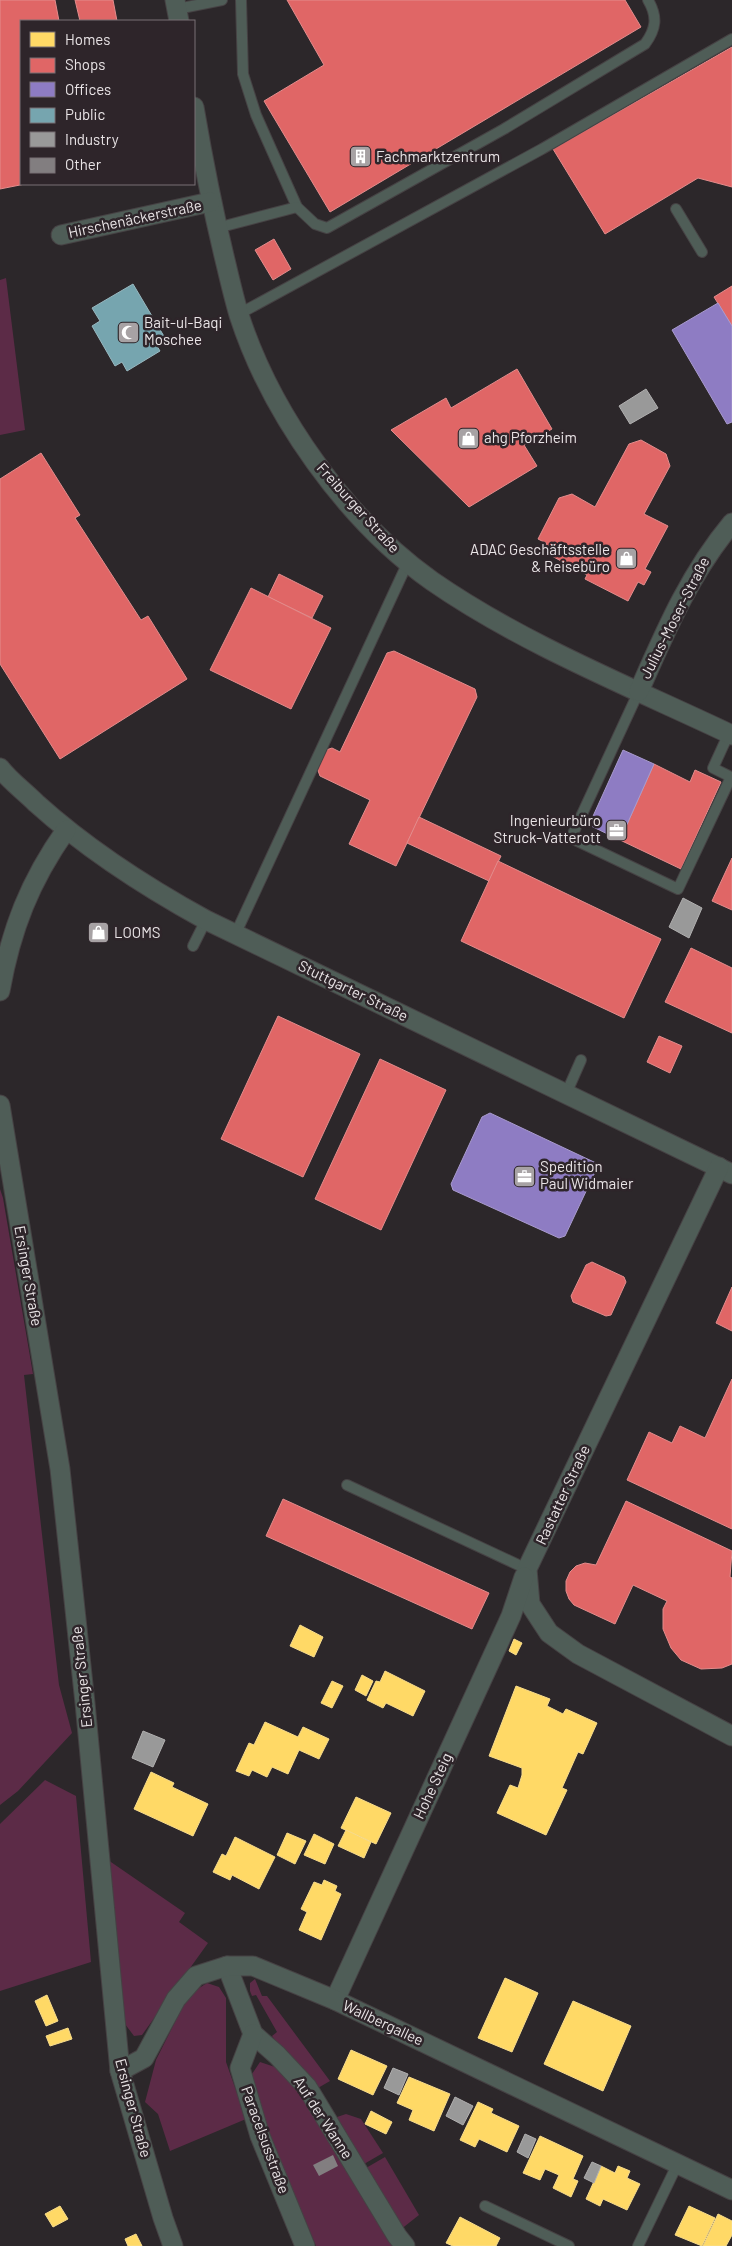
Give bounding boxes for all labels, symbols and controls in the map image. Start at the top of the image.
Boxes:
legend [20,20,195,185]
text: Homes [65,30,110,48]
text: Shops [65,55,105,73]
text: Offices [65,80,111,98]
text: Public [65,105,105,123]
text: Industry [65,130,119,148]
building icon: Fachmarktzentrum [348,145,372,169]
place label: Fachmarktzentrum [376,147,500,165]
text: Other [65,155,102,173]
street label: Hirschenäckerstraße [66,195,203,241]
place label: Bait-ul-Baqi Moschee [144,313,222,348]
mosque icon: Bait-ul-Baqi Moschee [116,320,140,344]
shop icon: ahg Pforzheim [456,426,480,450]
place label: ahg Pforzheim [484,428,577,446]
street label: Freiburger Straße [314,459,404,556]
place label: ADAC Geschäftsstelle & Reisebüro [470,540,610,575]
shop icon: ADAC Geschäftsstelle & Reisebüro [614,547,638,571]
street label: Julius-Moser-Straße [636,554,713,681]
place label: Ingenieurbüro Struck-Vatterott [494,811,601,846]
office icon: Ingenieurbüro Struck-Vatterott [605,818,629,842]
shop icon: LOOMS [86,921,110,945]
place label: LOOMS [114,923,161,941]
street label: Stuttgarter Straße [296,956,411,1024]
place label: Spedition Paul Widmaier [540,1157,634,1192]
office icon: Spedition Paul Widmaier [512,1164,536,1188]
street label: Ersinger Straße [11,1224,47,1327]
street label: Rastatter Straße [531,1442,593,1547]
street label: Ersinger Straße [67,1626,95,1729]
street label: Hohe Steig [409,1750,455,1821]
street label: Wallbergallee [340,1996,427,2049]
street label: Ersinger Straße [112,2056,156,2159]
street label: Auf der Wanne [291,2073,357,2162]
street label: Paracelsusstraße [238,2083,294,2196]

